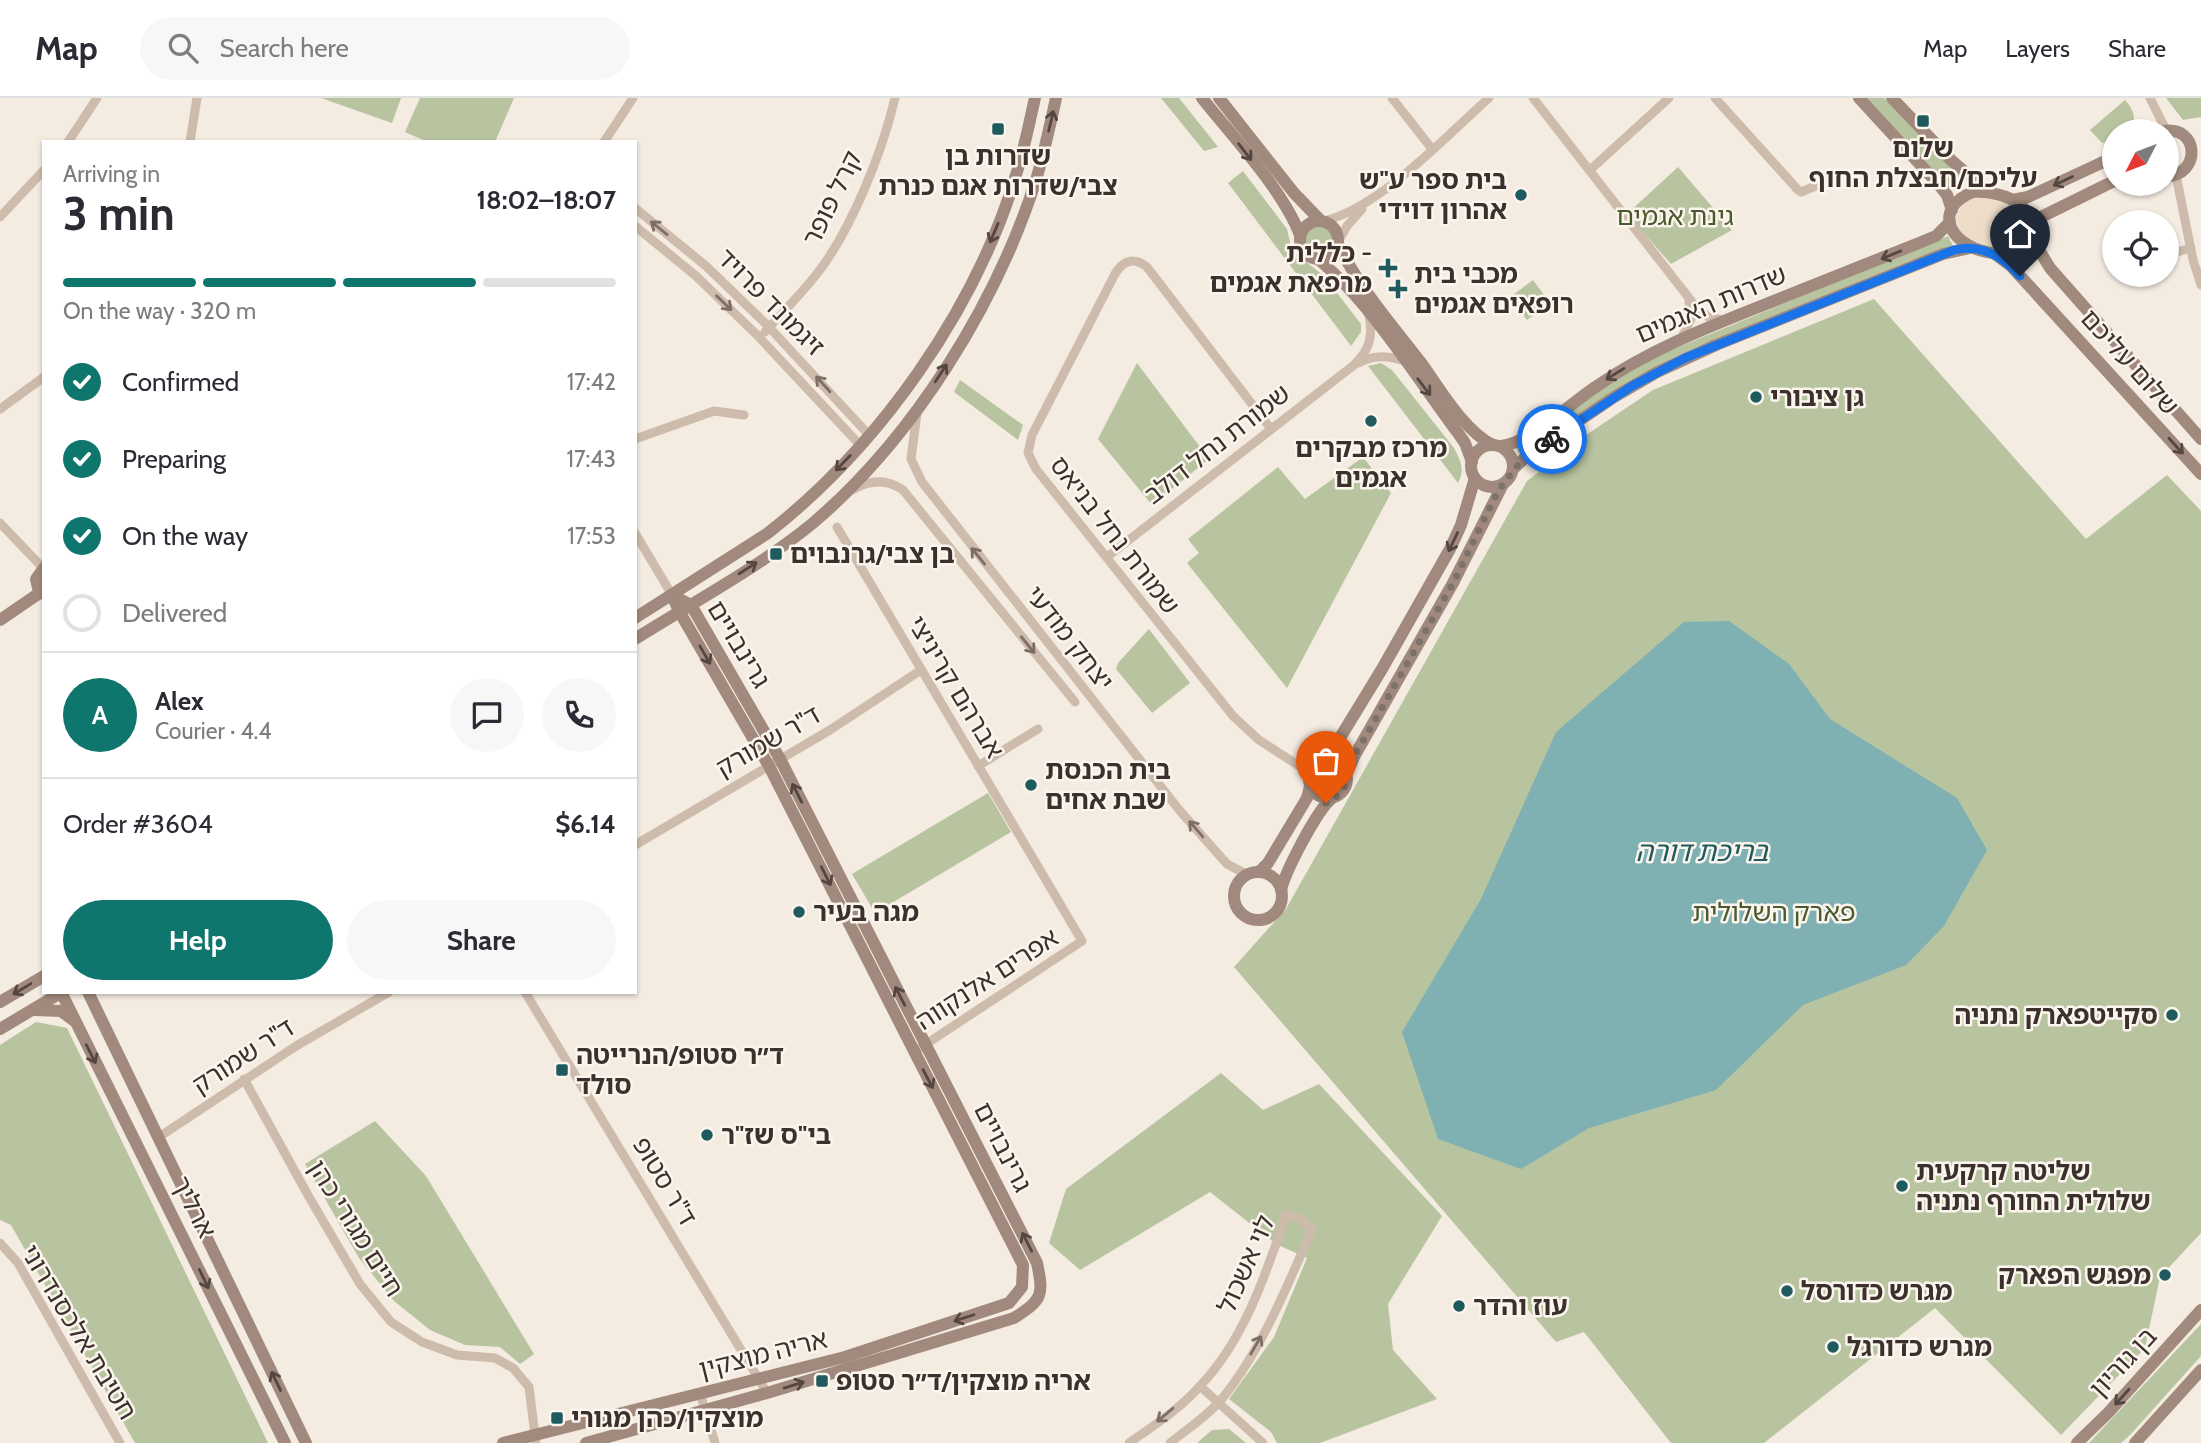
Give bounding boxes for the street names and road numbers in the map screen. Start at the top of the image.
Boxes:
street label: קרל פופר [795,145,869,251]
street label: זיגמונד פרויד [711,242,831,362]
street label: שדרות האגמים [1631,258,1791,350]
street label: שלום עליכם [2074,302,2186,422]
street label: שמורת נחל דולב [1138,377,1296,511]
street label: שמורת נחל בניאס [1043,449,1187,621]
street label: יצחק מודעי [1019,579,1121,697]
street label: גרינבויים [701,595,778,694]
street label: אברהם קריניצי [901,610,1011,764]
street label: ד"ר שמורק [710,698,826,784]
street label: אפרים אלנקווה [910,921,1064,1037]
street label: ד"ר שמורק [186,1011,300,1101]
street label: גרינבויים [967,1097,1039,1197]
street label: ד"ר סטופ [626,1131,704,1231]
street label: חיים מגורי כהן [301,1154,411,1302]
street label: ארליך [165,1171,223,1243]
street label: לוי אשכול [1210,1210,1282,1318]
street label: חטיבת אלכסנדרוני [14,1239,144,1425]
street label: בן גוריון [2083,1320,2163,1404]
street label: אריה מוצקין [695,1323,831,1385]

